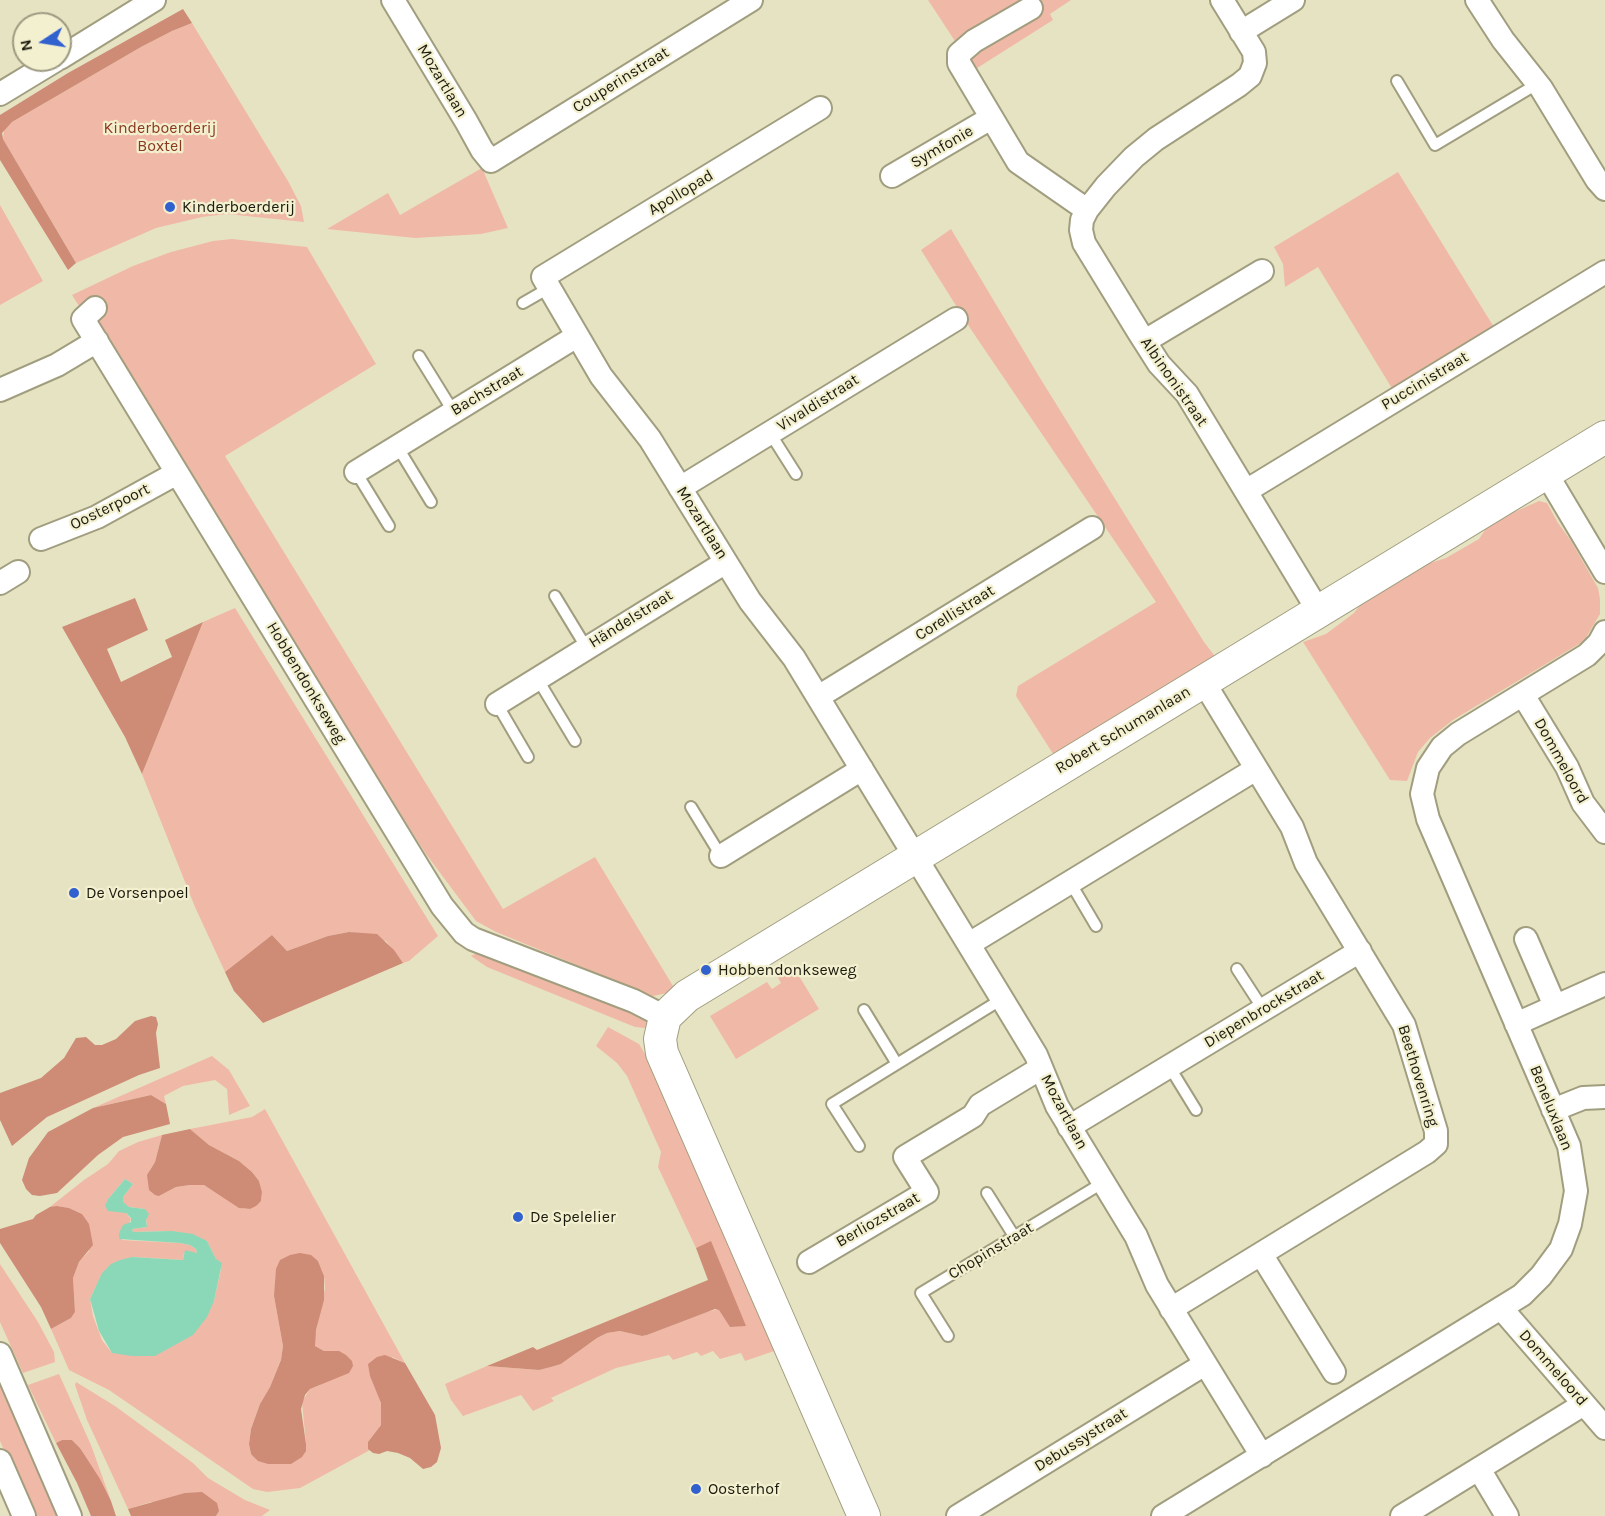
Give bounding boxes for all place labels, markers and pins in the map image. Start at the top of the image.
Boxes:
place label: Kinderboerderij [182,197,295,217]
marker: Kinderboerderij [163,200,177,214]
place label: De Vorsenpoel [86,883,189,903]
marker: De Vorsenpoel [67,886,81,900]
place label: Hobbendonkseweg [718,960,857,980]
marker: Hobbendonkseweg [699,963,713,977]
place label: De Spelelier [530,1207,616,1227]
marker: De Spelelier [511,1210,525,1224]
place label: Oosterhof [708,1479,779,1499]
marker: Oosterhof [689,1482,703,1496]

